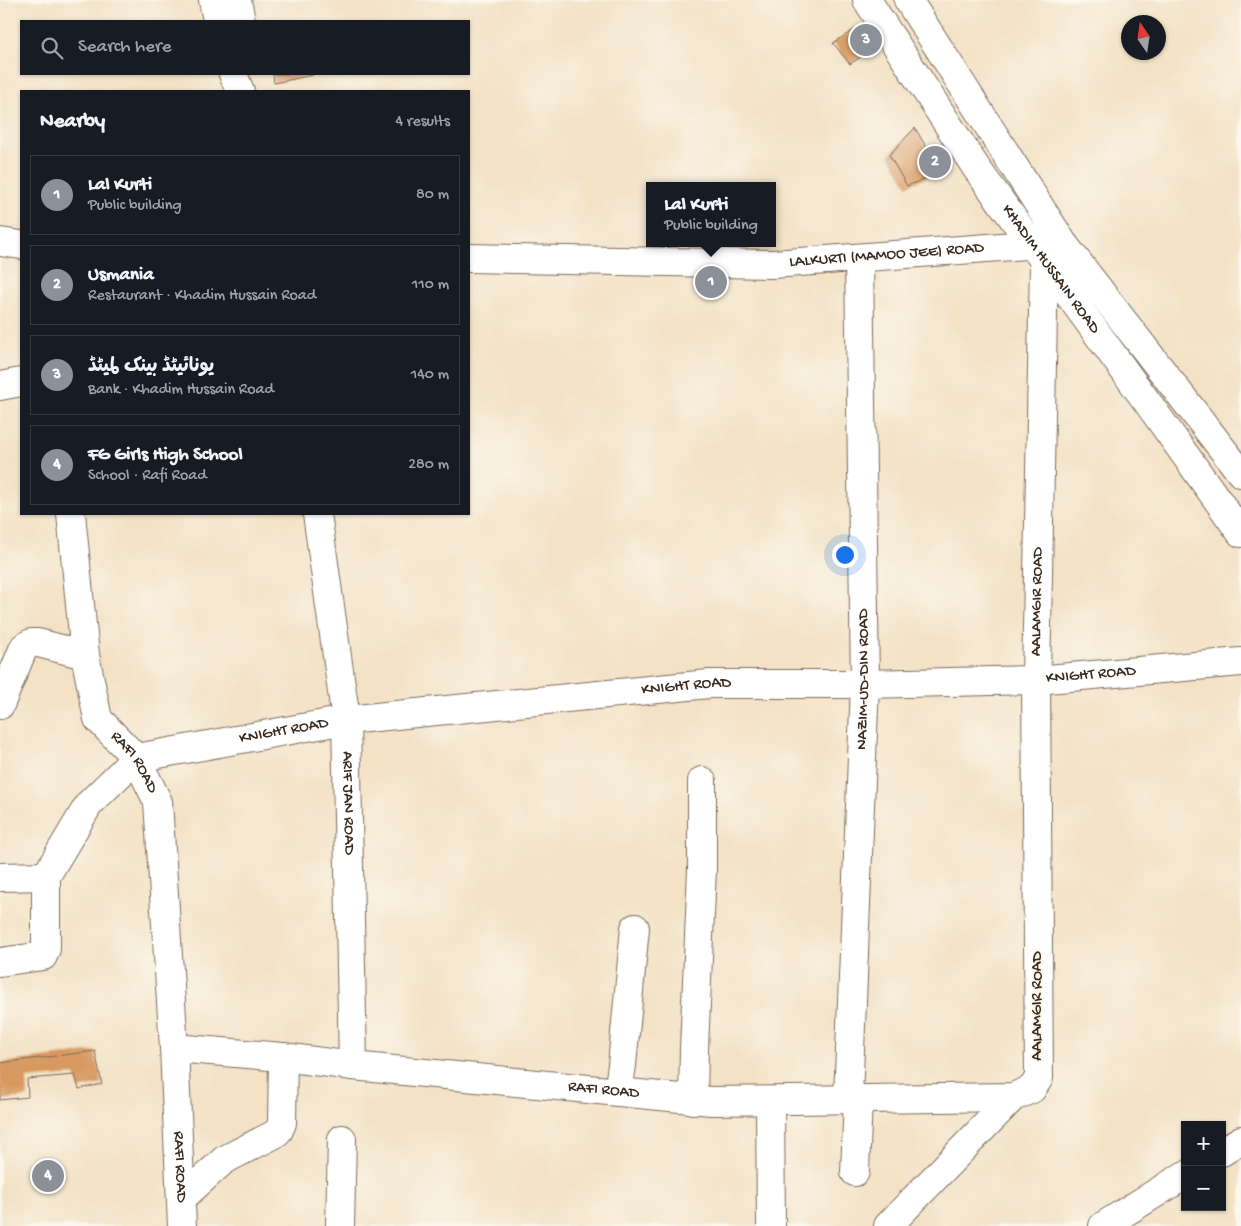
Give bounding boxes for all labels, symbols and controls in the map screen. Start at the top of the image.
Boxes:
north arrow [1121,15,1166,60]
search box [20,20,470,75]
pin: 3 [850,21,882,59]
icon: search [38,34,66,62]
text: Search here [78,36,172,59]
text: Nearby [40,110,105,135]
text: 4 results [395,113,450,132]
pin: 2 [919,143,951,181]
text: Lal Kurti [88,174,152,197]
popup [646,182,776,247]
text: 1 [54,186,60,205]
text: 80 m [416,186,449,205]
text: Lal Kurti [664,194,728,217]
text: Public building [88,197,182,216]
street label: KHADIM HUSSAIN ROAD [997,201,1104,338]
text: Public building [664,217,758,236]
street label: LALKURTI (MAMOO JEE) ROAD [789,239,985,272]
pin: 1 [695,263,727,301]
text: Usmania [88,264,154,287]
text: 2 [53,276,61,295]
text: 110 m [412,276,449,295]
text: Restaurant · Khadim Hussain Road [88,287,316,306]
text: یونائیٹڈ بینک لمیٹڈ [88,356,214,379]
text: 3 [53,366,61,385]
text: 140 m [411,366,449,385]
text: Bank · Khadim Hussain Road [88,381,274,400]
text: FG Girls High School [88,444,243,467]
text: 4 [53,456,61,475]
text: 280 m [408,456,449,475]
text: School · Rafi Road [88,467,207,486]
your location [832,542,858,568]
street label: AALAMGIR ROAD [1027,546,1048,656]
street label: NAZIM-UD-DIN ROAD [853,608,875,750]
street label: KNIGHT ROAD [1045,662,1137,689]
street label: KNIGHT ROAD [640,674,732,700]
street label: KNIGHT ROAD [238,714,331,749]
street label: RAFI ROAD [106,728,162,797]
street label: ARIF JAN ROAD [337,751,358,856]
street label: AALAMGIR ROAD [1029,951,1048,1061]
street label: RAFI ROAD [567,1078,641,1104]
map controls [1181,1121,1226,1211]
button: + [1181,1121,1226,1166]
street label: RAFI ROAD [168,1131,190,1204]
pin: 4 [32,1157,64,1195]
button: − [1181,1166,1226,1211]

